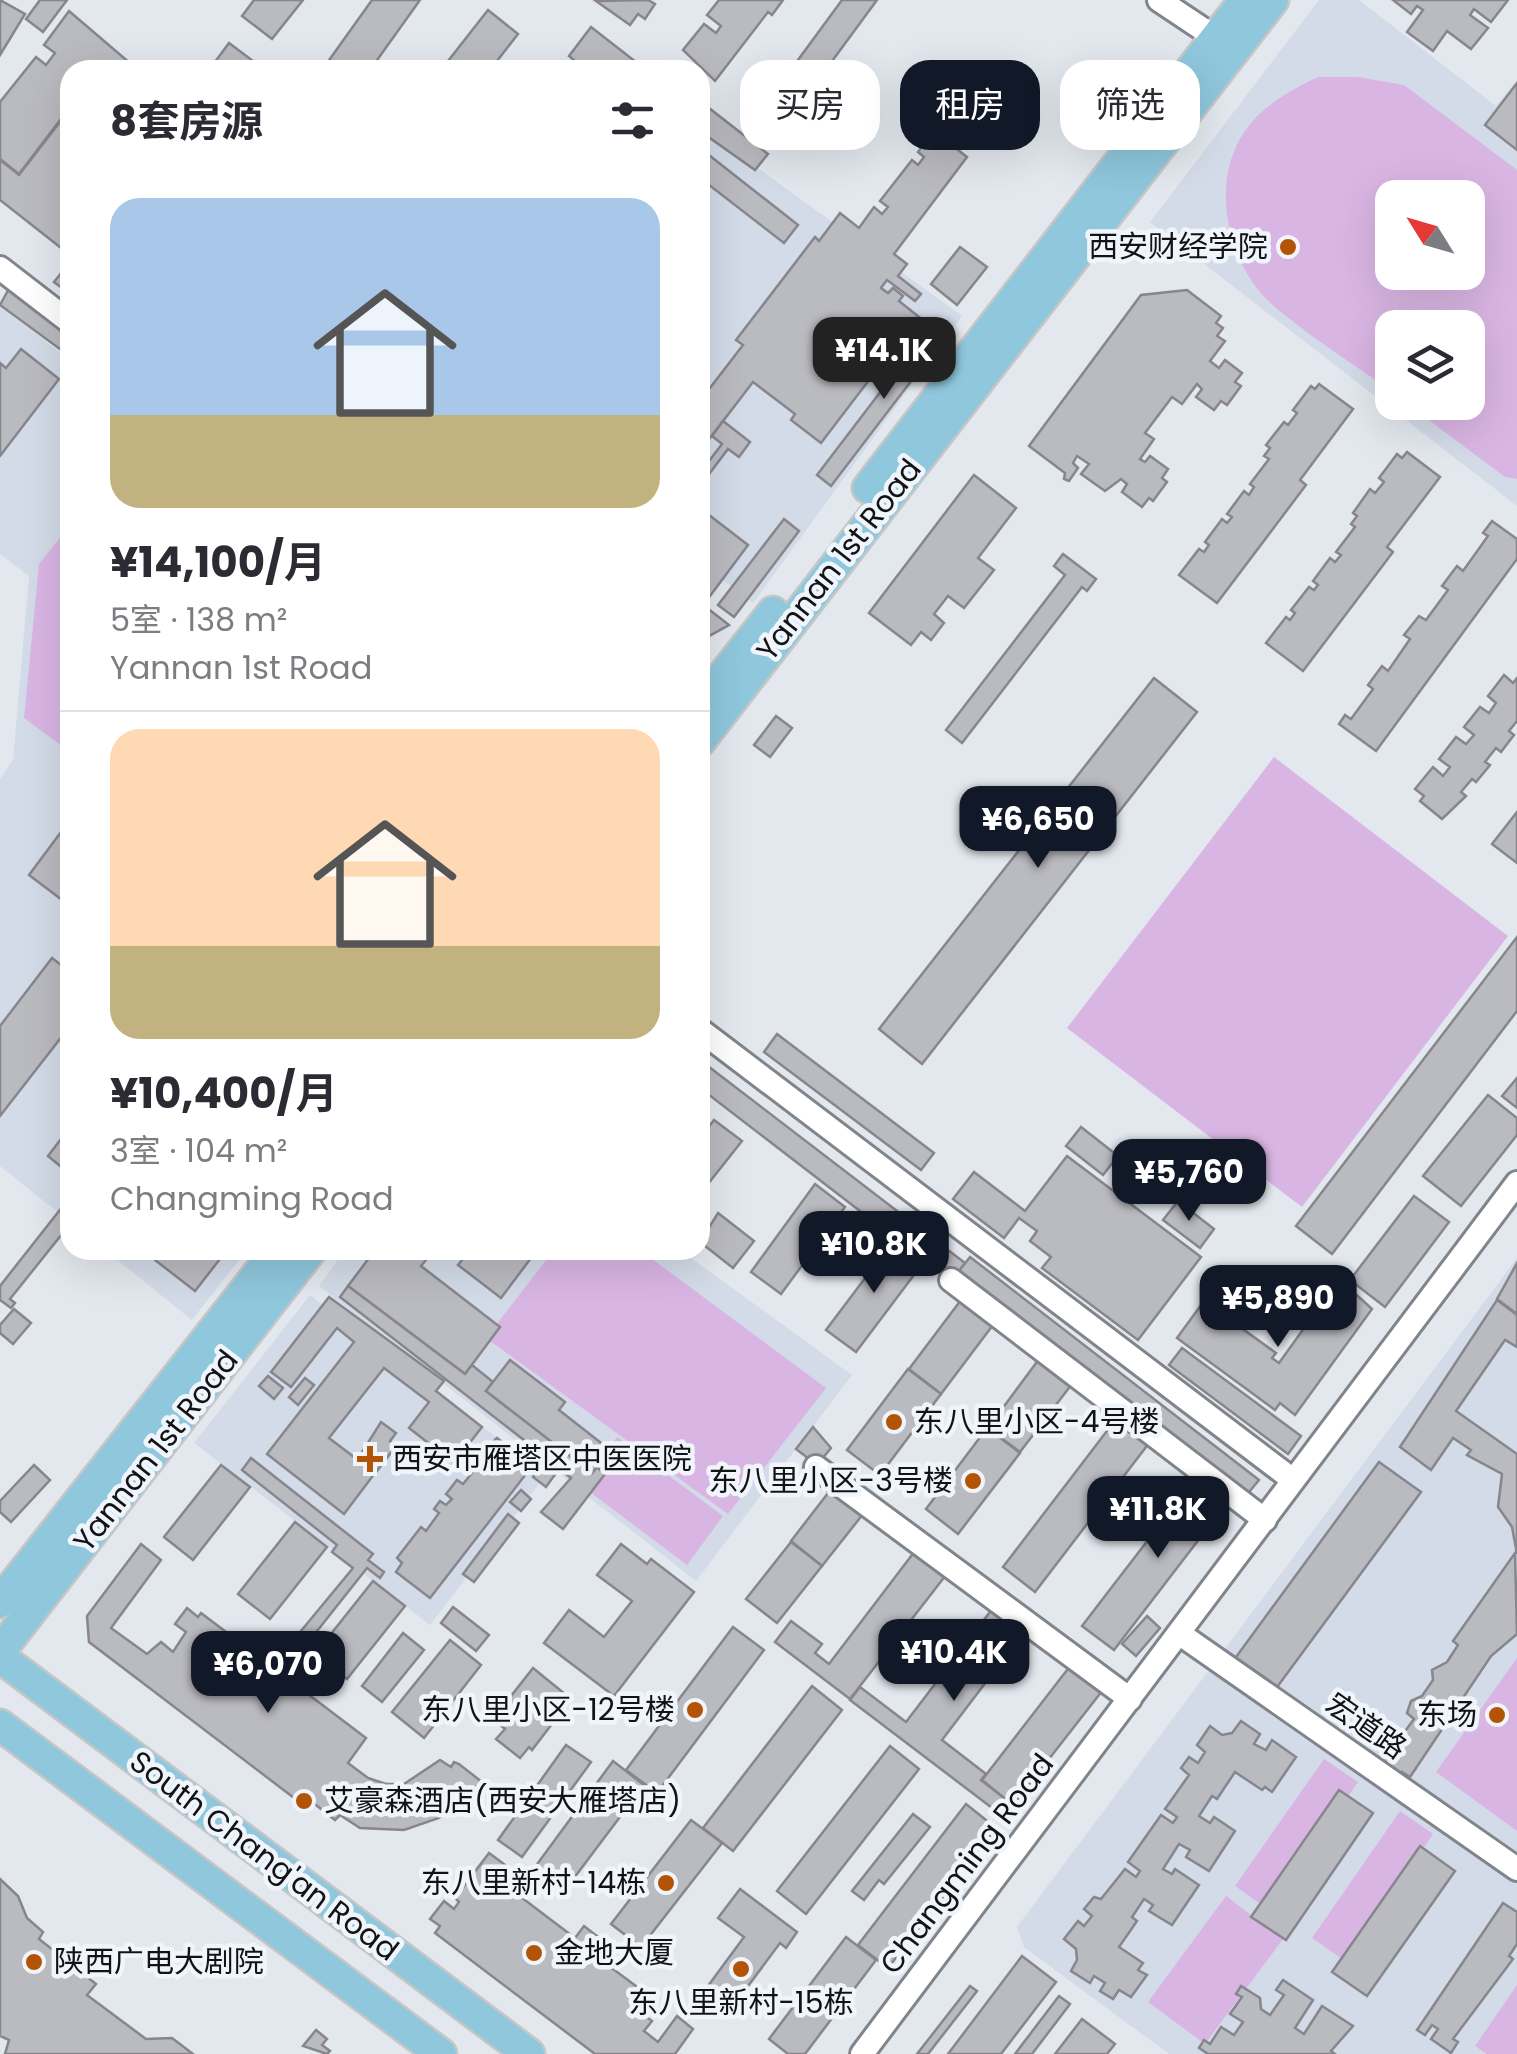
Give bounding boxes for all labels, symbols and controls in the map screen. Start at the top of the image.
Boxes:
chip: 买房 [740,60,880,150]
chip: 租房 [900,60,1040,150]
chip: 筛选 [1060,60,1200,150]
text: 8套房源 [110,92,263,151]
icon: filters [605,93,660,148]
north arrow [1375,180,1485,290]
map controls [1375,180,1485,420]
place label: 西安财经学院 [1088,225,1268,268]
marker: 西安财经学院 [1277,236,1299,258]
icon: home [295,263,475,443]
button: layers [1375,310,1485,420]
pin: ¥14.1K [803,317,965,402]
text: ¥14.1K [835,327,933,372]
street label: Yannan 1st Road [746,450,931,670]
text: ¥14,100/月 [110,533,326,592]
text: 5室 · 138 m² [110,597,287,642]
text: Yannan 1st Road [110,645,372,690]
pin: ¥6,650 [957,786,1119,871]
icon: home [295,794,475,974]
text: ¥6,650 [981,796,1095,841]
text: ¥10,400/月 [110,1064,338,1123]
text: 3室 · 104 m² [110,1128,287,1173]
pin: ¥5,760 [1108,1139,1270,1224]
text: ¥5,760 [1134,1149,1244,1194]
text: Changming Road [110,1176,394,1221]
pin: ¥10.8K [793,1211,955,1296]
text: ¥10.8K [821,1221,927,1266]
pin: ¥5,890 [1197,1265,1359,1350]
text: ¥5,890 [1222,1275,1334,1320]
street label: Yannan 1st Road [63,1341,248,1561]
place label: 东八里小区-4号楼 [914,1400,1159,1443]
marker: 东八里小区-4号楼 [883,1411,905,1433]
place label: 西安市雁塔区中医医院 [392,1437,692,1480]
marker: 西安市雁塔区中医医院 [357,1446,383,1472]
place label: 东八里小区-3号楼 [709,1459,953,1502]
marker: 东八里小区-3号楼 [962,1470,984,1492]
pin: ¥11.8K [1077,1476,1239,1561]
text: ¥11.8K [1109,1486,1207,1531]
pin: ¥10.4K [873,1619,1035,1704]
text: ¥10.4K [900,1629,1008,1674]
pin: ¥6,070 [187,1631,349,1716]
text: ¥6,070 [213,1641,323,1686]
street label: 宏道路 [1317,1682,1415,1769]
place label: 东八里小区-12号楼 [422,1688,675,1731]
place label: 东场 [1417,1693,1477,1736]
marker: 东八里小区-12号楼 [684,1699,706,1721]
marker: 东场 [1486,1704,1508,1726]
street label: South Chang'an Road [121,1740,408,1971]
street label: Changming Road [869,1745,1064,1983]
place label: 艾豪森酒店(西安大雁塔店) [324,1779,681,1822]
marker: 艾豪森酒店(西安大雁塔店) [293,1790,315,1812]
place label: 东八里新村-14栋 [421,1861,646,1904]
marker: 东八里新村-14栋 [655,1872,677,1894]
place label: 金地大厦 [554,1931,674,1974]
place label: 陕西广电大剧院 [54,1940,264,1983]
marker: 金地大厦 [523,1942,545,1964]
marker: 陕西广电大剧院 [23,1951,45,1973]
marker: 东八里新村-15栋 [730,1958,752,1980]
place label: 东八里新村-15栋 [629,1981,853,2024]

